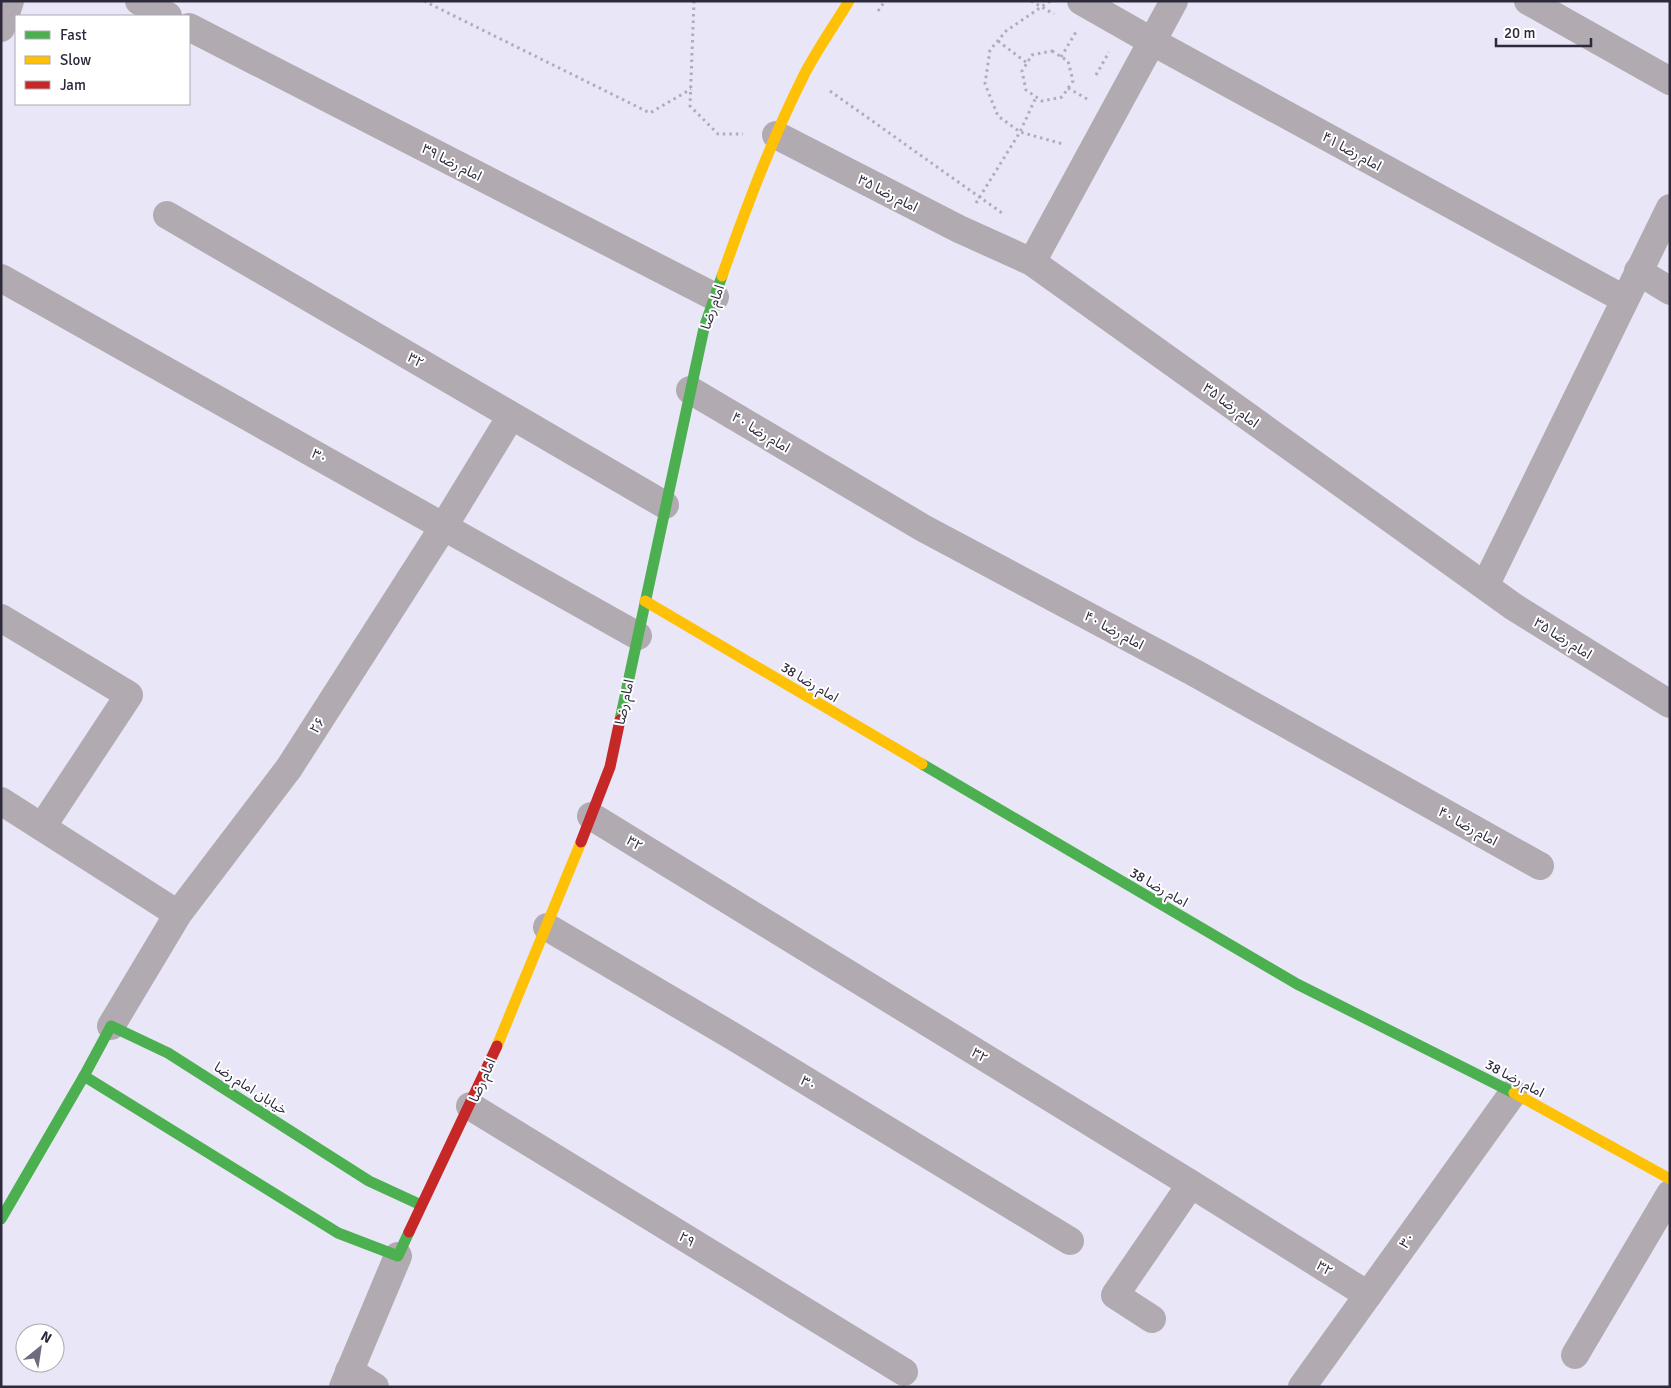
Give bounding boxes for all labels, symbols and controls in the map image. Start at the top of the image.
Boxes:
legend [15,15,190,105]
scale bar [1496,15,1591,47]
text: 20 m [1504,24,1535,42]
text: Fast [60,26,87,44]
text: Slow [60,51,91,69]
text: Jam [60,76,86,94]
street label: امام رضا ۴۱ [1318,128,1384,176]
street label: امام رضا ۳۹ [418,140,485,187]
street label: امام رضا ۳۵ [854,171,921,218]
street label: امام رضا [697,283,730,332]
street label: ۳۲ [405,349,427,372]
street label: امام رضا ۳۵ [1198,379,1262,433]
street label: امام رضا ۴۰ [727,408,793,458]
street label: ۳۰ [309,445,331,468]
street label: امام رضا ۴۰ [1080,608,1147,655]
street label: امام رضا ۳۵ [1530,614,1595,665]
street label: امام رضا 38 [777,659,842,708]
street label: امام رضا [611,678,640,727]
street label: ۲۶ [306,714,329,737]
street label: امام رضا ۴۰ [1434,803,1500,851]
street label: ۳۲ [623,832,646,855]
street label: امام رضا 38 [1126,864,1191,913]
street label: ۳۲ [968,1044,991,1067]
street label: امام رضا [465,1056,501,1106]
street label: امام رضا 38 [1481,1056,1547,1103]
street label: خیابان امام رضا [210,1058,291,1120]
street label: ۳۰ [797,1072,820,1095]
street label: ۲۹ [675,1228,698,1251]
street label: ۳۰ [1396,1229,1419,1252]
street label: ۳۲ [1313,1257,1336,1280]
north arrow [15,1323,65,1373]
text: N [38,1327,55,1347]

